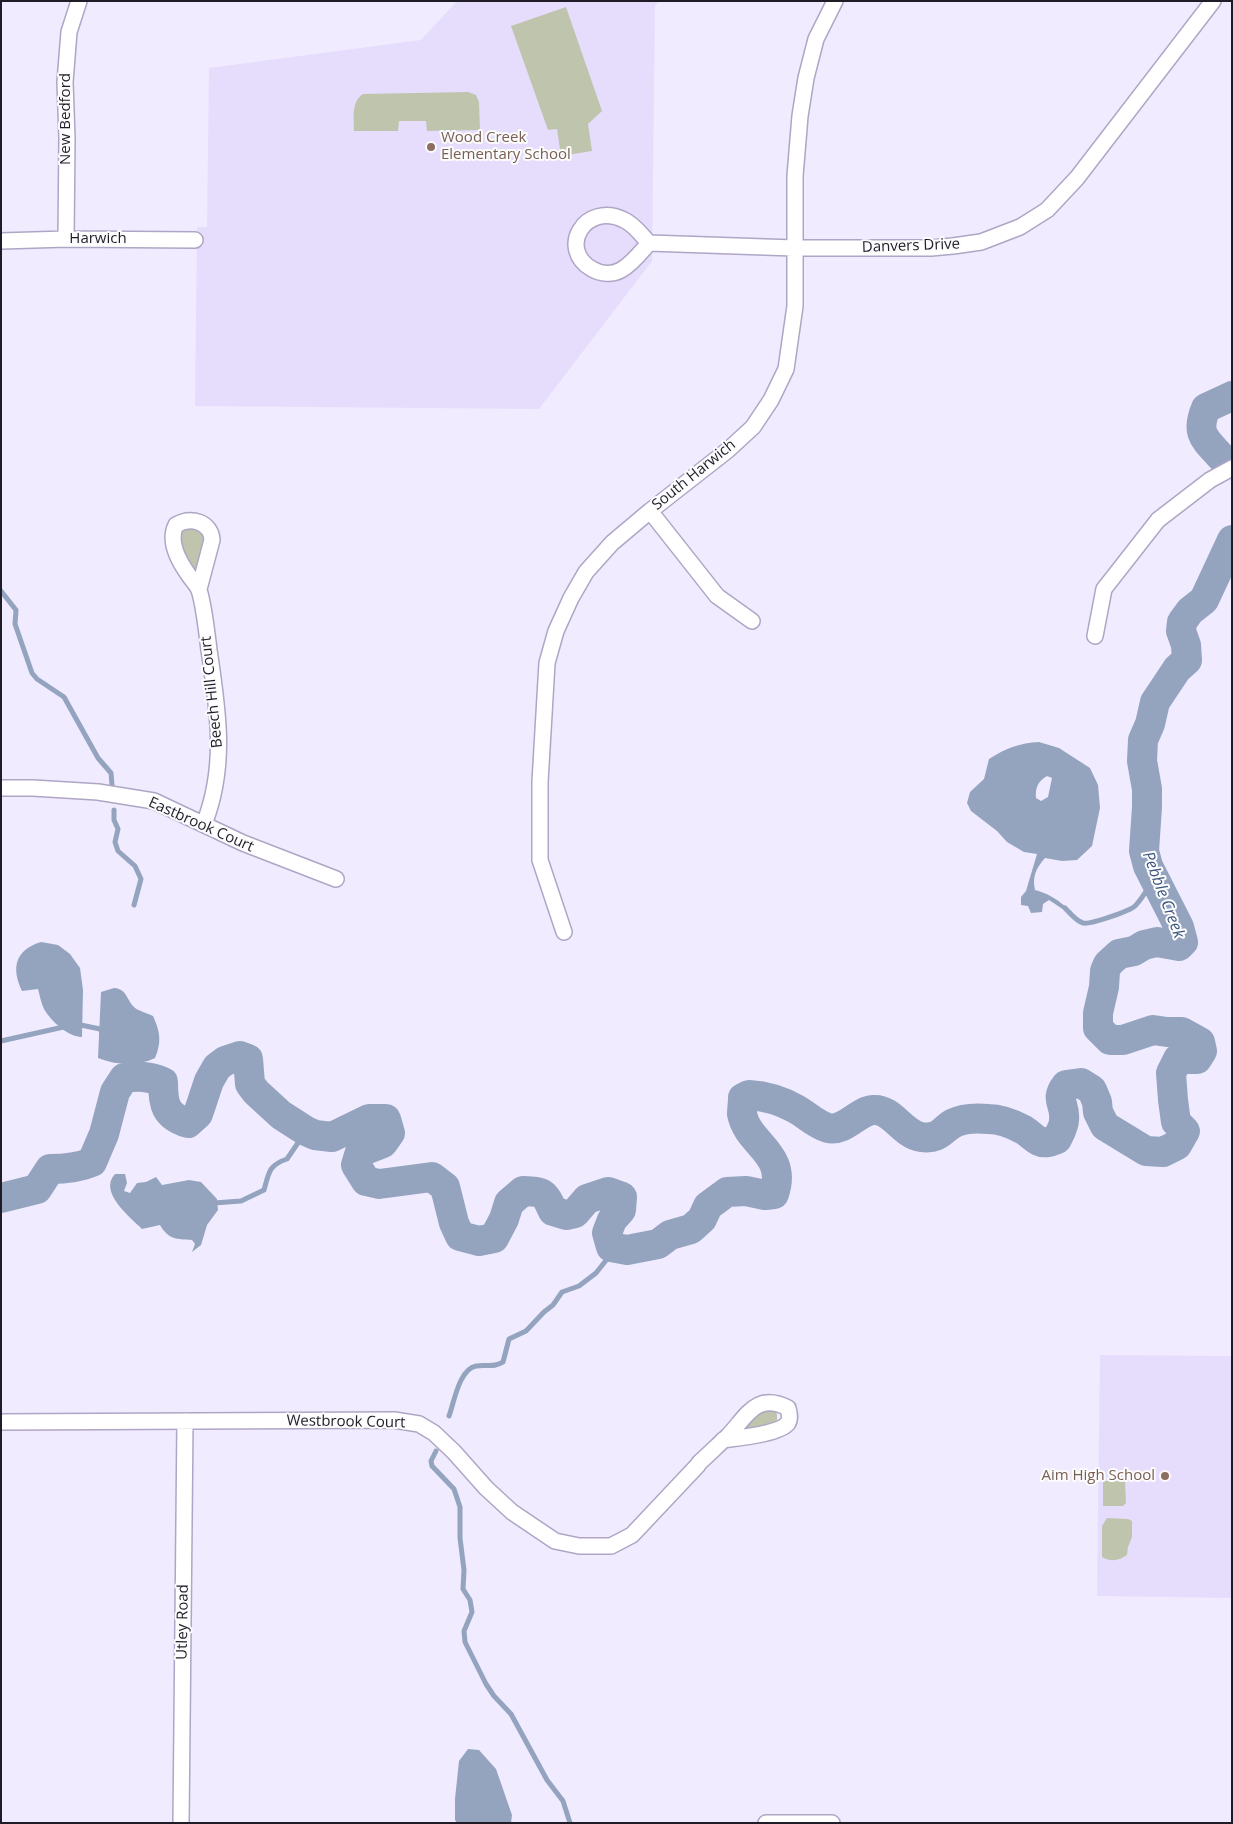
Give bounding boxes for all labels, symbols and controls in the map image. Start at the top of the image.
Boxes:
street label: New Bedford [57,73,75,165]
place label: Wood Creek Elementary School [441,129,571,164]
marker: Wood Creek Elementary School [425,141,437,153]
street label: Harwich [69,230,127,248]
street label: Danvers Drive [862,235,960,257]
street label: South Harwich [649,436,739,514]
street label: Beech Hill Court [197,635,227,749]
street label: Eastbrook Court [146,794,256,856]
water label: Pebble Creek [1138,849,1188,941]
street label: Westbrook Court [286,1412,406,1432]
place label: Aim High School [1041,1467,1155,1485]
marker: Aim High School [1159,1470,1171,1482]
street label: Utley Road [173,1584,193,1660]

